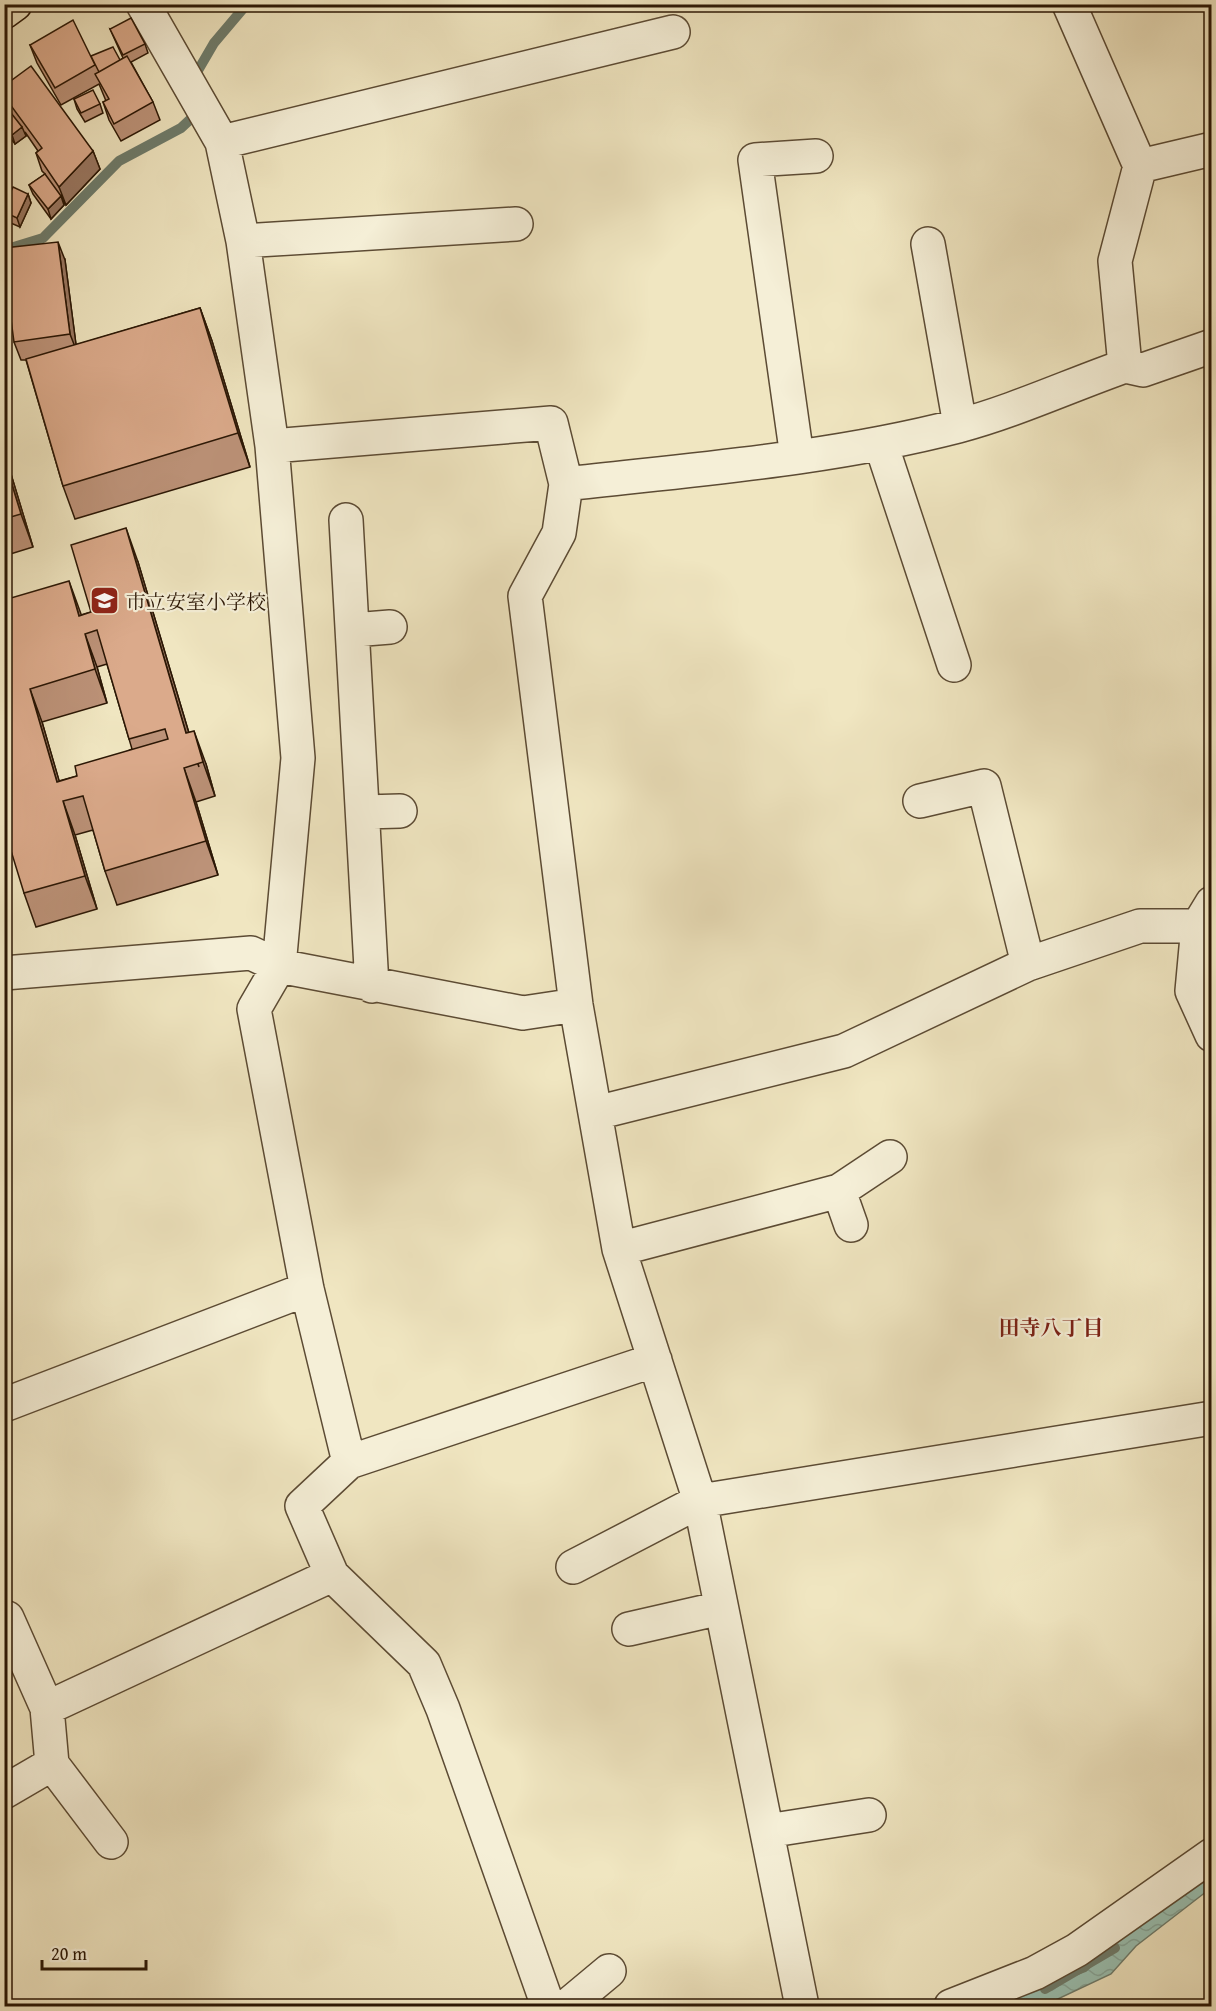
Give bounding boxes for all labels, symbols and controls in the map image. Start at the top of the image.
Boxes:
school or university icon: 市立安室小学校 [89,585,121,617]
place label: 市立安室小学校 [126,587,266,616]
district label: 田寺八丁目 [999,1312,1104,1343]
scale bar [42,1933,146,1971]
text: 20 m [51,1940,87,1967]

